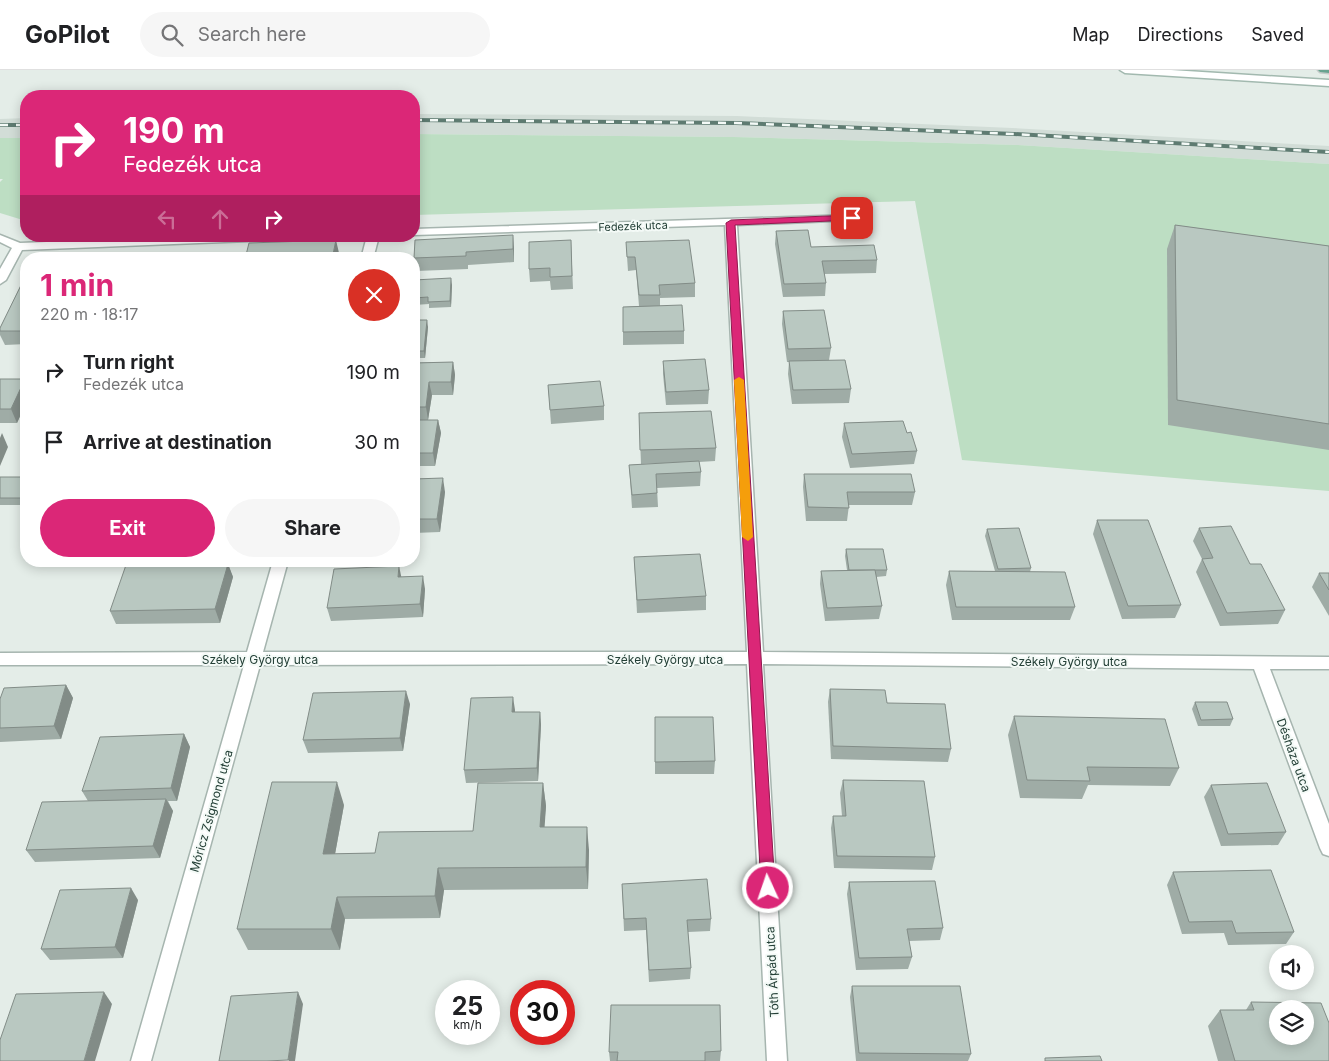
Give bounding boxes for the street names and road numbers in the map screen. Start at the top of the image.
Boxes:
street label: Fedezék utca [598,218,668,234]
street label: Székely György utca [202,652,318,667]
street label: Székely György utca [607,652,723,667]
street label: Székely György utca [1011,654,1127,669]
street label: Désháza utca [1274,716,1314,794]
street label: Móricz Zsigmond utca [186,748,236,874]
street label: Tóth Árpád utca [762,926,782,1018]

